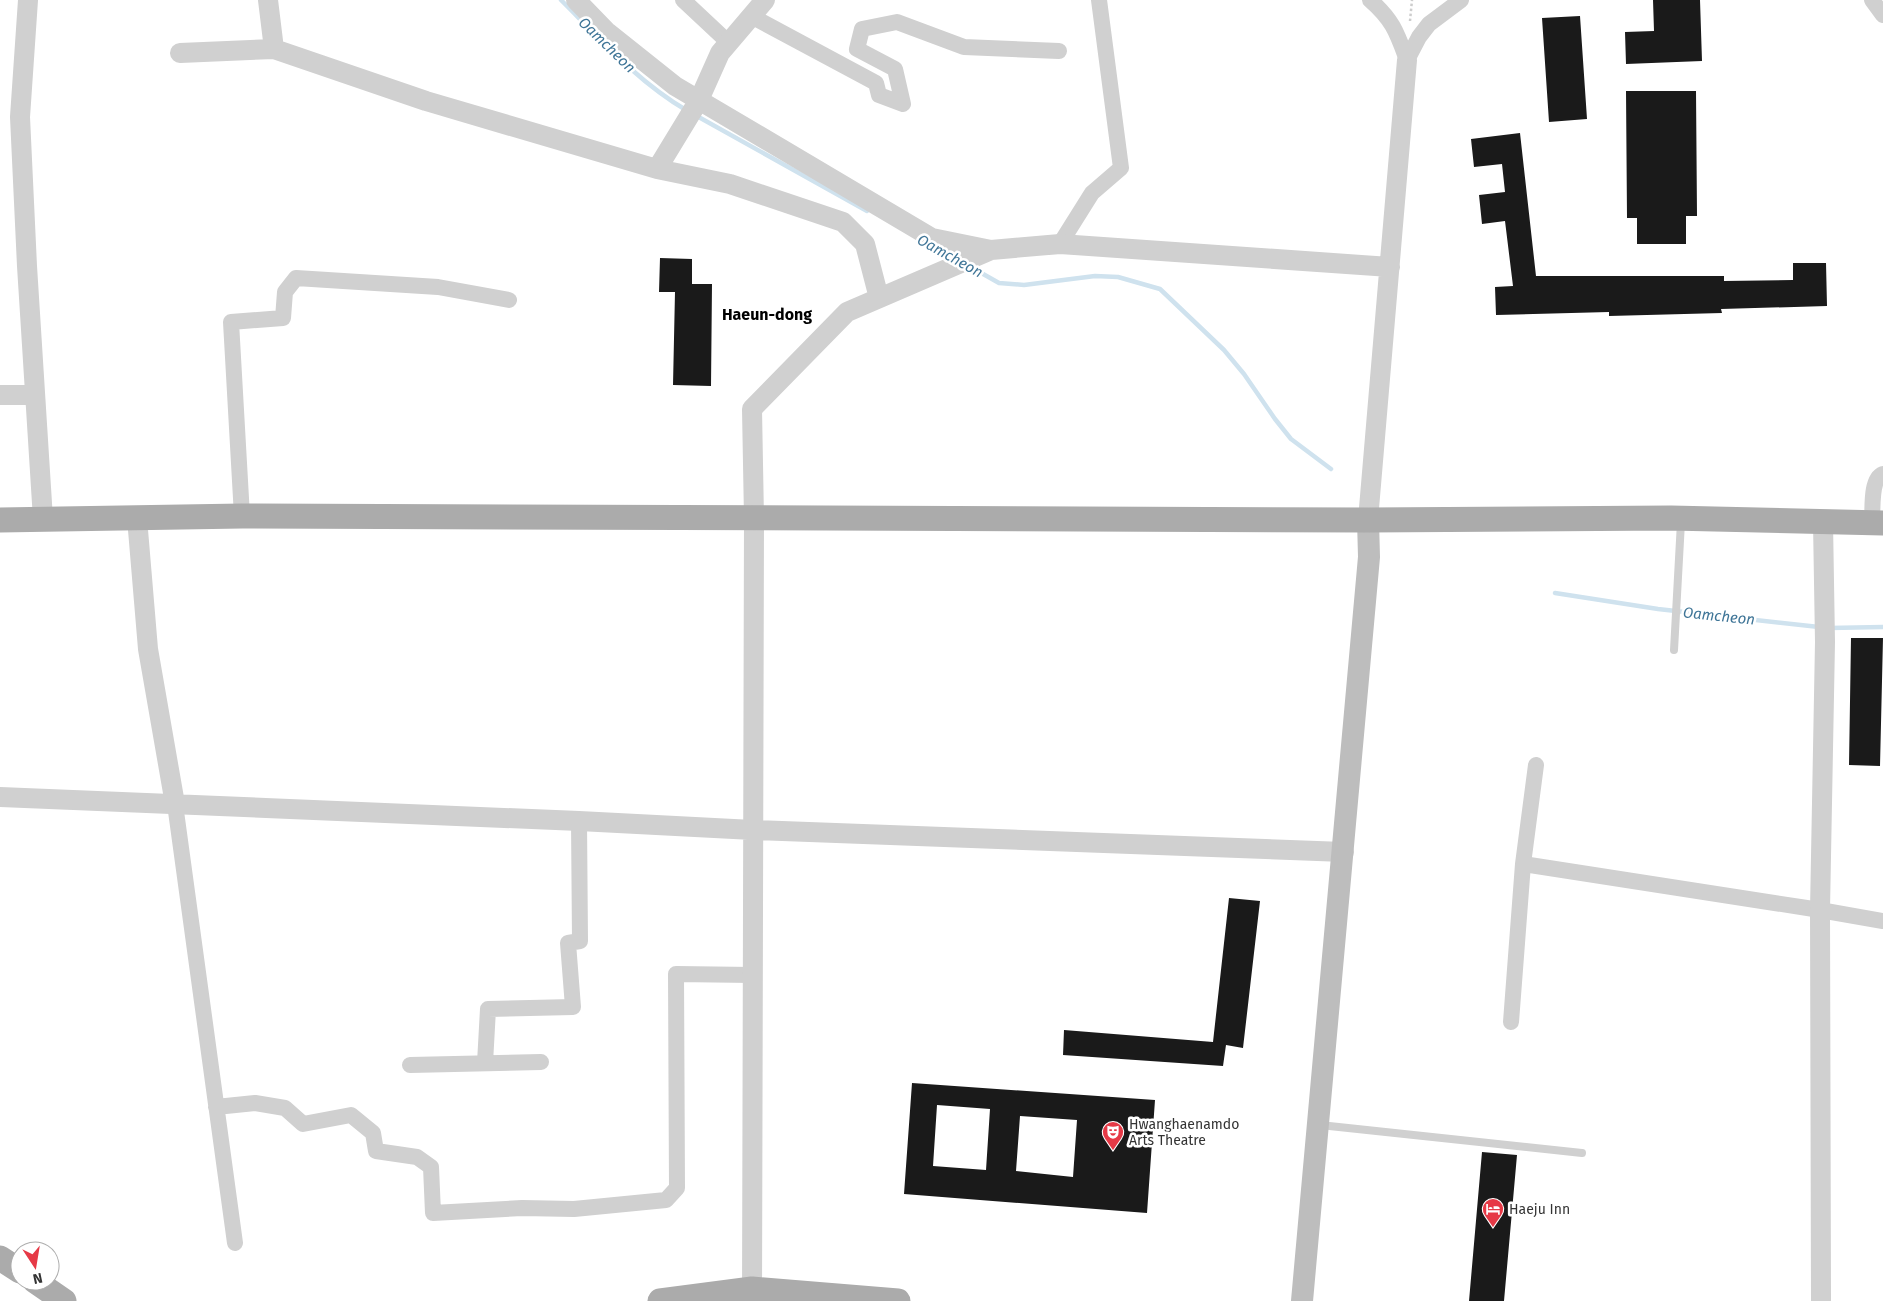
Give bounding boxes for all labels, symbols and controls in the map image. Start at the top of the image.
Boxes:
water label: Oamcheon [575,13,639,77]
water label: Oamcheon [914,231,986,281]
district label: Haeun-dong [722,305,812,324]
water label: Oamcheon [1682,603,1756,629]
place label: Hwanghaenamdo Arts Theatre [1129,1116,1239,1149]
theatre icon: Hwanghaenamdo Arts Theatre [1101,1120,1125,1151]
hotel icon: Haeju Inn [1481,1197,1505,1228]
place label: Haeju Inn [1509,1201,1570,1218]
north arrow [10,1241,60,1291]
text: N [31,1269,44,1288]

